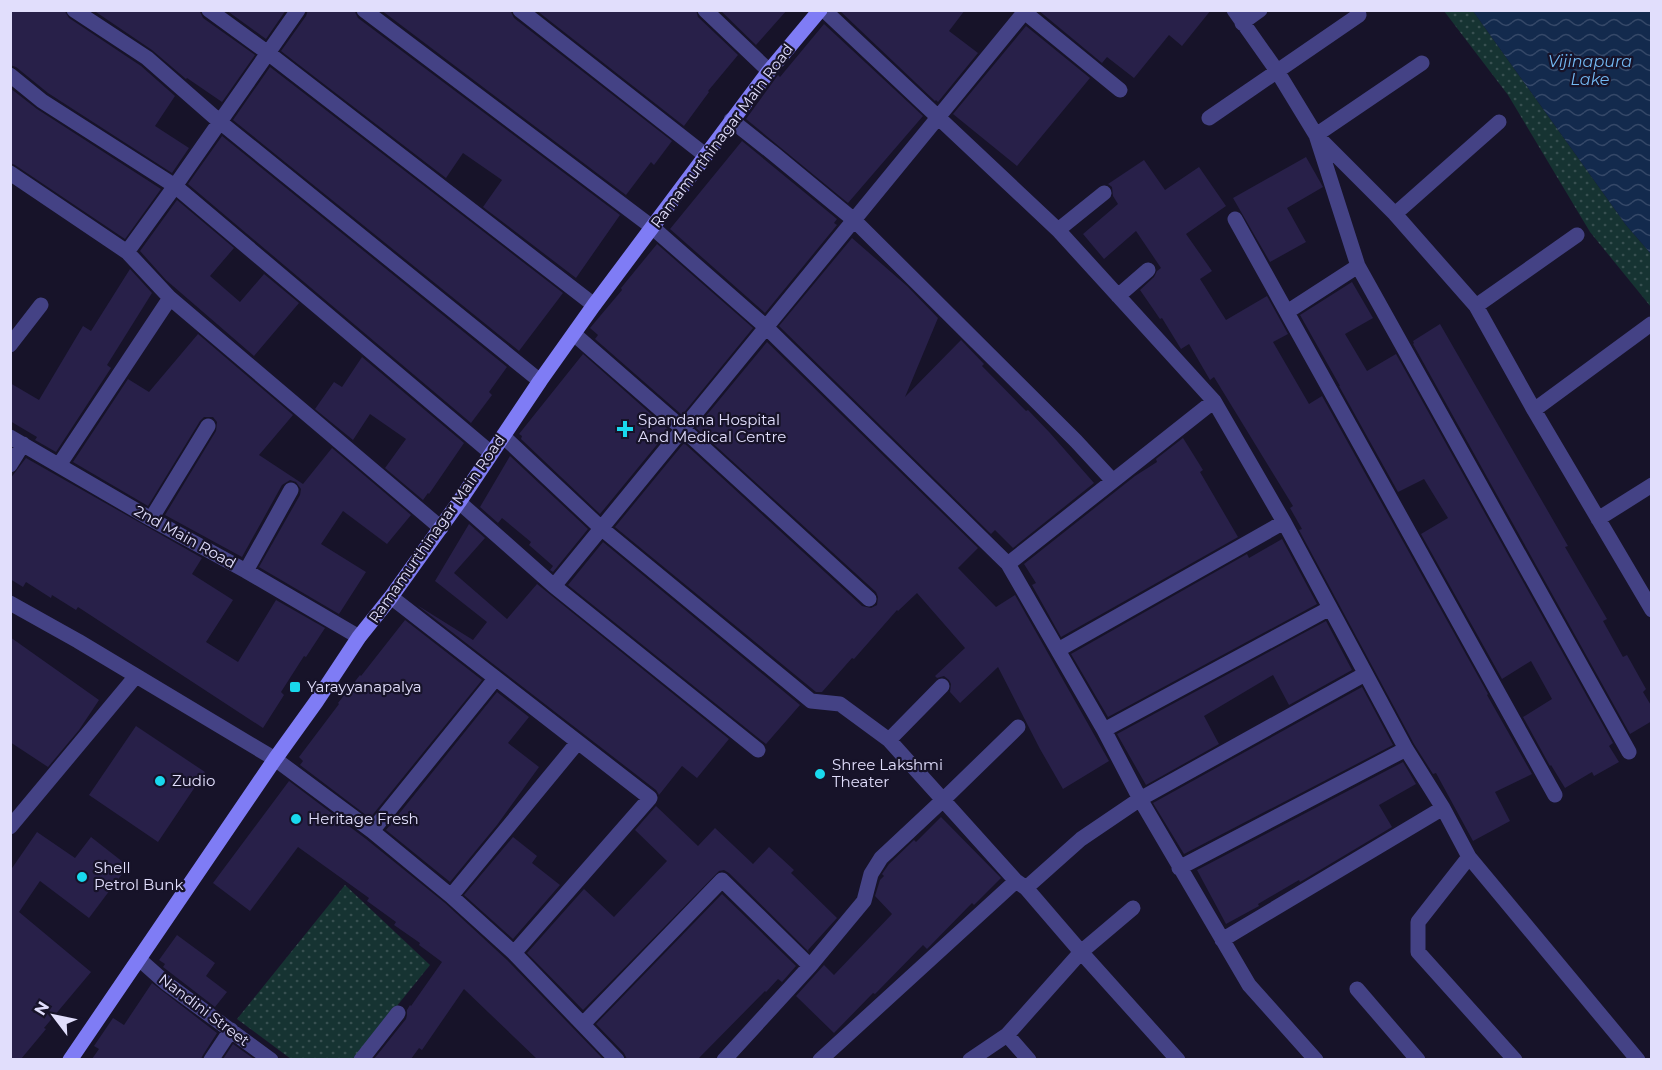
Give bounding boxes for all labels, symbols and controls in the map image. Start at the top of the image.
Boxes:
street label: Ramamurthinagar Main Road [646,40,797,231]
water label: Vijinapura Lake [1548,52,1632,89]
place label: Spandana Hospital And Medical Centre [638,410,786,446]
marker: Spandana Hospital And Medical Centre [616,420,634,438]
street label: Ramamurthinagar Main Road [364,431,509,627]
street label: 2nd Main Road [131,501,239,572]
place label: Yarayyanapalya [307,677,422,696]
marker: Yarayyanapalya [288,680,302,694]
place label: Shree Lakshmi Theater [832,755,943,791]
marker: Shree Lakshmi Theater [813,767,827,781]
place label: Zudio [172,771,215,790]
marker: Zudio [153,774,167,788]
place label: Heritage Fresh [308,809,419,828]
marker: Heritage Fresh [289,812,303,826]
place label: Shell Petrol Bunk [94,858,183,894]
marker: Shell Petrol Bunk [75,870,89,884]
street label: Nandini Street [155,969,253,1050]
north arrow [24,986,84,1046]
text: N [30,998,53,1019]

